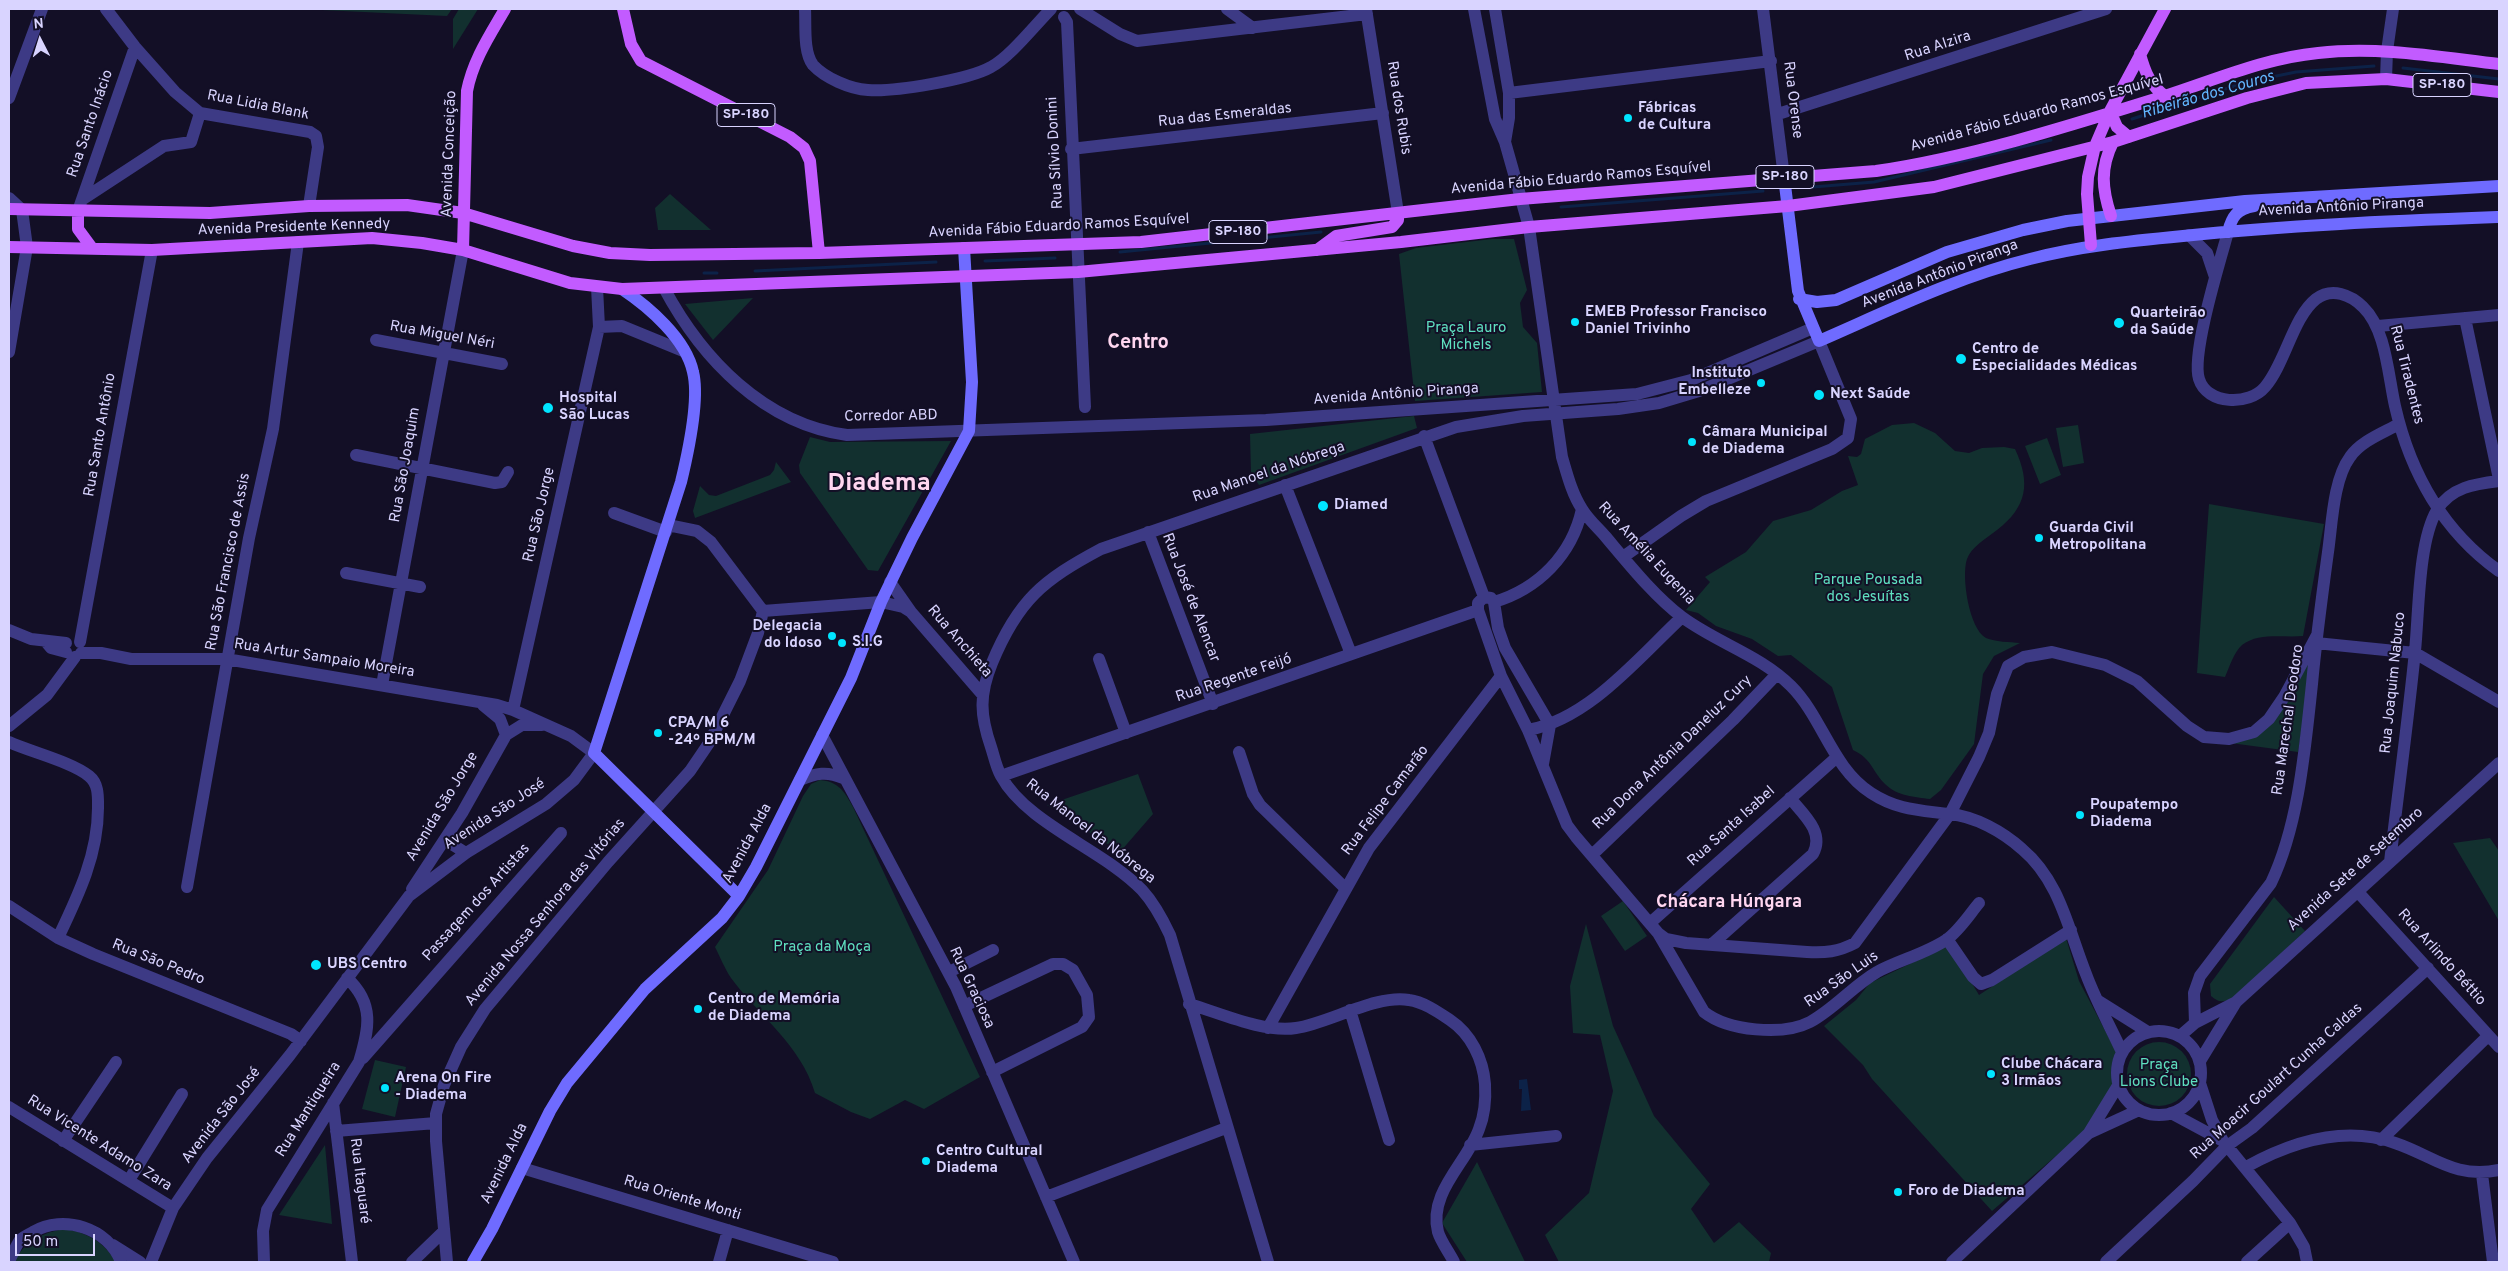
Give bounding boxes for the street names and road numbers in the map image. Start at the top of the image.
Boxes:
street label: Rua Alzira [1903,28,1973,66]
street label: Rua dos Rubis [1382,60,1414,156]
street label: Rua Orense [1778,60,1806,140]
street label: Rua Santo Inácio [64,68,118,180]
street label: Avenida Fábio Eduardo Ramos Esquível [1908,71,2166,157]
road number: SP-180 [2413,74,2471,96]
street label: Rua Lidia Blank [205,87,311,125]
street label: Avenida Conceição [439,90,461,218]
street label: Rua Sílvio Donini [1044,96,1068,210]
street label: Rua das Esmeraldas [1157,100,1293,132]
road number: SP-180 [717,104,775,126]
street label: Avenida Fábio Eduardo Ramos Esquível [1450,159,1712,199]
road number: SP-180 [1756,166,1814,188]
street label: Avenida Antônio Piranga [2258,195,2424,221]
street label: Avenida Fábio Eduardo Ramos Esquível [928,211,1190,243]
street label: Avenida Presidente Kennedy [197,216,391,240]
road number: SP-180 [1209,220,1267,243]
street label: Avenida Antônio Piranga [1859,237,2021,313]
street label: Rua Miguel Néri [388,318,496,354]
street label: Rua Tiradentes [2385,324,2427,426]
street label: Rua Santo Antônio [81,372,121,498]
street label: Avenida Antônio Piranga [1313,380,1479,410]
street label: Rua São Joaquim [387,406,425,524]
street label: Corredor ABD [844,407,938,427]
street label: Rua Manoel da Nóbrega [1191,438,1347,508]
street label: Rua São Jorge [520,466,560,564]
street label: Rua São Francisco de Assis [203,472,255,652]
street label: Rua Amélia Eugenia [1594,499,1698,609]
street label: Rua José de Alencar [1157,531,1223,665]
street label: Rua Anchieta [923,602,995,682]
street label: Rua Joaquim Nabuco [2378,611,2410,755]
street label: Rua Artur Sampaio Moreira [232,636,416,682]
street label: Rua Marechal Deodoro [2269,643,2309,797]
street label: Rua Regente Feijó [1174,651,1294,707]
street label: Rua Dona Antônia Daneluz Cury [1590,672,1756,834]
street label: Rua Felipe Camarão [1339,742,1433,860]
street label: Avenida São Jorge [403,749,483,865]
street label: Avenida São José [441,775,549,855]
street label: Rua Manoel da Nóbrega [1022,776,1158,888]
street label: Rua Santa Isabel [1685,783,1779,871]
street label: Avenida Alda [719,801,777,887]
street label: Avenida Sete de Setembro [2284,804,2428,936]
street label: Avenida Nossa Senhora das Vitórias [462,815,630,1011]
street label: Passagem dos Artistas [420,841,534,965]
street label: Rua Arlindo Béttio [2393,906,2489,1010]
street label: Rua São Pedro [109,936,207,990]
street label: Rua Graciosa [944,944,998,1032]
street label: Rua São Luis [1802,948,1882,1012]
street label: Rua Moacir Goulart Cunha Caldas [2187,1000,2367,1164]
street label: Rua Mantiqueira [273,1059,345,1161]
street label: Avenida São José [179,1064,265,1168]
street label: Rua Vicente Adamo Zara [23,1092,175,1196]
street label: Avenida Alda [478,1121,532,1207]
street label: Rua Itaguaré [345,1137,373,1225]
street label: Rua Oriente Monti [621,1173,743,1225]

